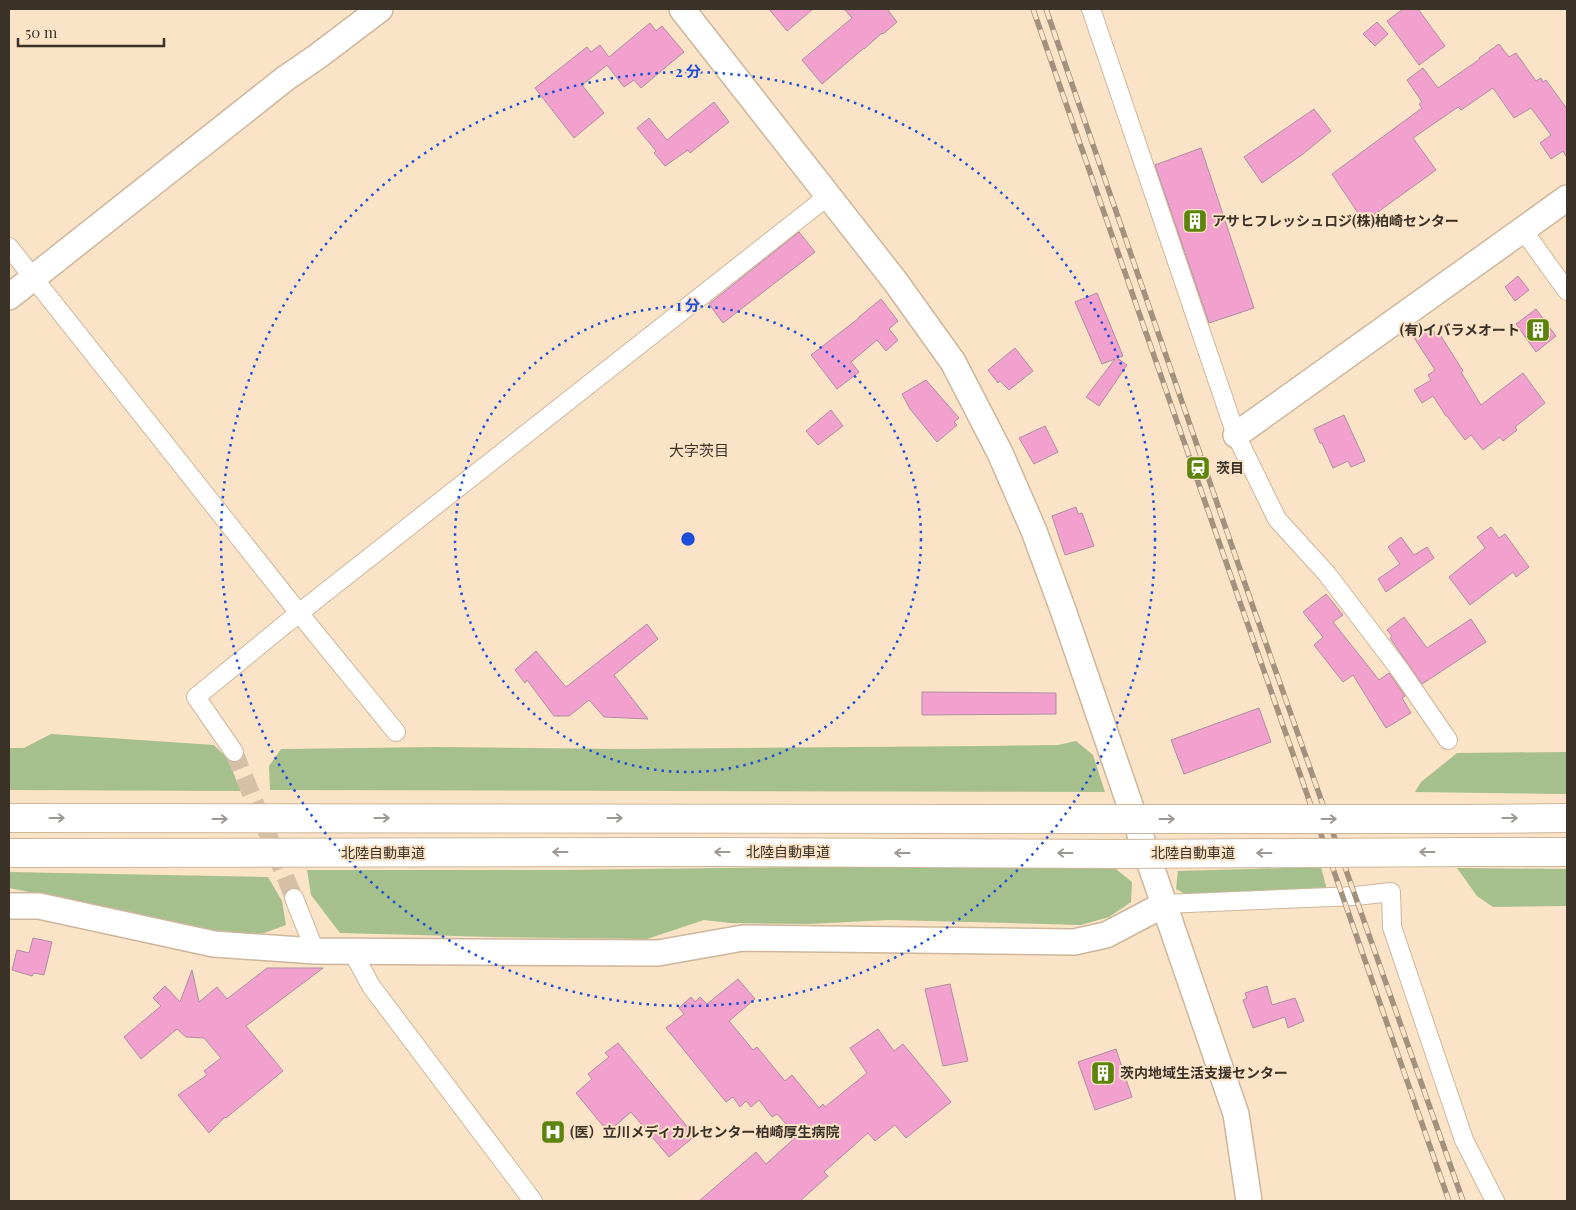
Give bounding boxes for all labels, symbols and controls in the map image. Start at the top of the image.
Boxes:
scale bar [18,15,164,47]
text: 50 m [25,22,58,42]
text: 2 分 [675,61,701,81]
building icon: アサヒフレッシュロジ(株)柏崎センター [1182,208,1208,234]
place label: アサヒフレッシュロジ(株)柏崎センター [1212,211,1459,230]
text: 1 分 [676,295,700,315]
building icon: (有)イバラメオート [1525,317,1551,343]
place label: (有)イバラメオート [1400,320,1520,339]
district label: 大字茨目 [669,440,729,460]
station icon: 茨目 [1185,455,1211,481]
place label: 茨目 [1216,458,1244,477]
centre of rings [679,530,697,548]
one-way arrow [49,813,65,823]
one-way arrow [606,813,623,823]
one-way arrow [1502,813,1518,823]
one-way arrow [212,814,228,824]
one-way arrow [374,814,390,823]
one-way arrow [1158,814,1174,824]
one-way arrow [1320,814,1337,824]
street label: 北陸自動車道 [746,842,830,861]
street label: 北陸自動車道 [341,843,425,862]
street label: 北陸自動車道 [1151,843,1235,862]
one-way arrow [552,847,568,857]
one-way arrow [714,847,730,857]
one-way arrow [1419,847,1435,857]
one-way arrow [894,848,910,858]
one-way arrow [1057,848,1073,858]
one-way arrow [1256,848,1272,858]
building icon: 茨内地域生活支援センター [1090,1060,1116,1086]
place label: 茨内地域生活支援センター [1120,1063,1288,1082]
hospital icon: (医）立川メディカルセンター柏崎厚生病院 [540,1119,566,1145]
place label: (医）立川メディカルセンター柏崎厚生病院 [570,1122,839,1141]

